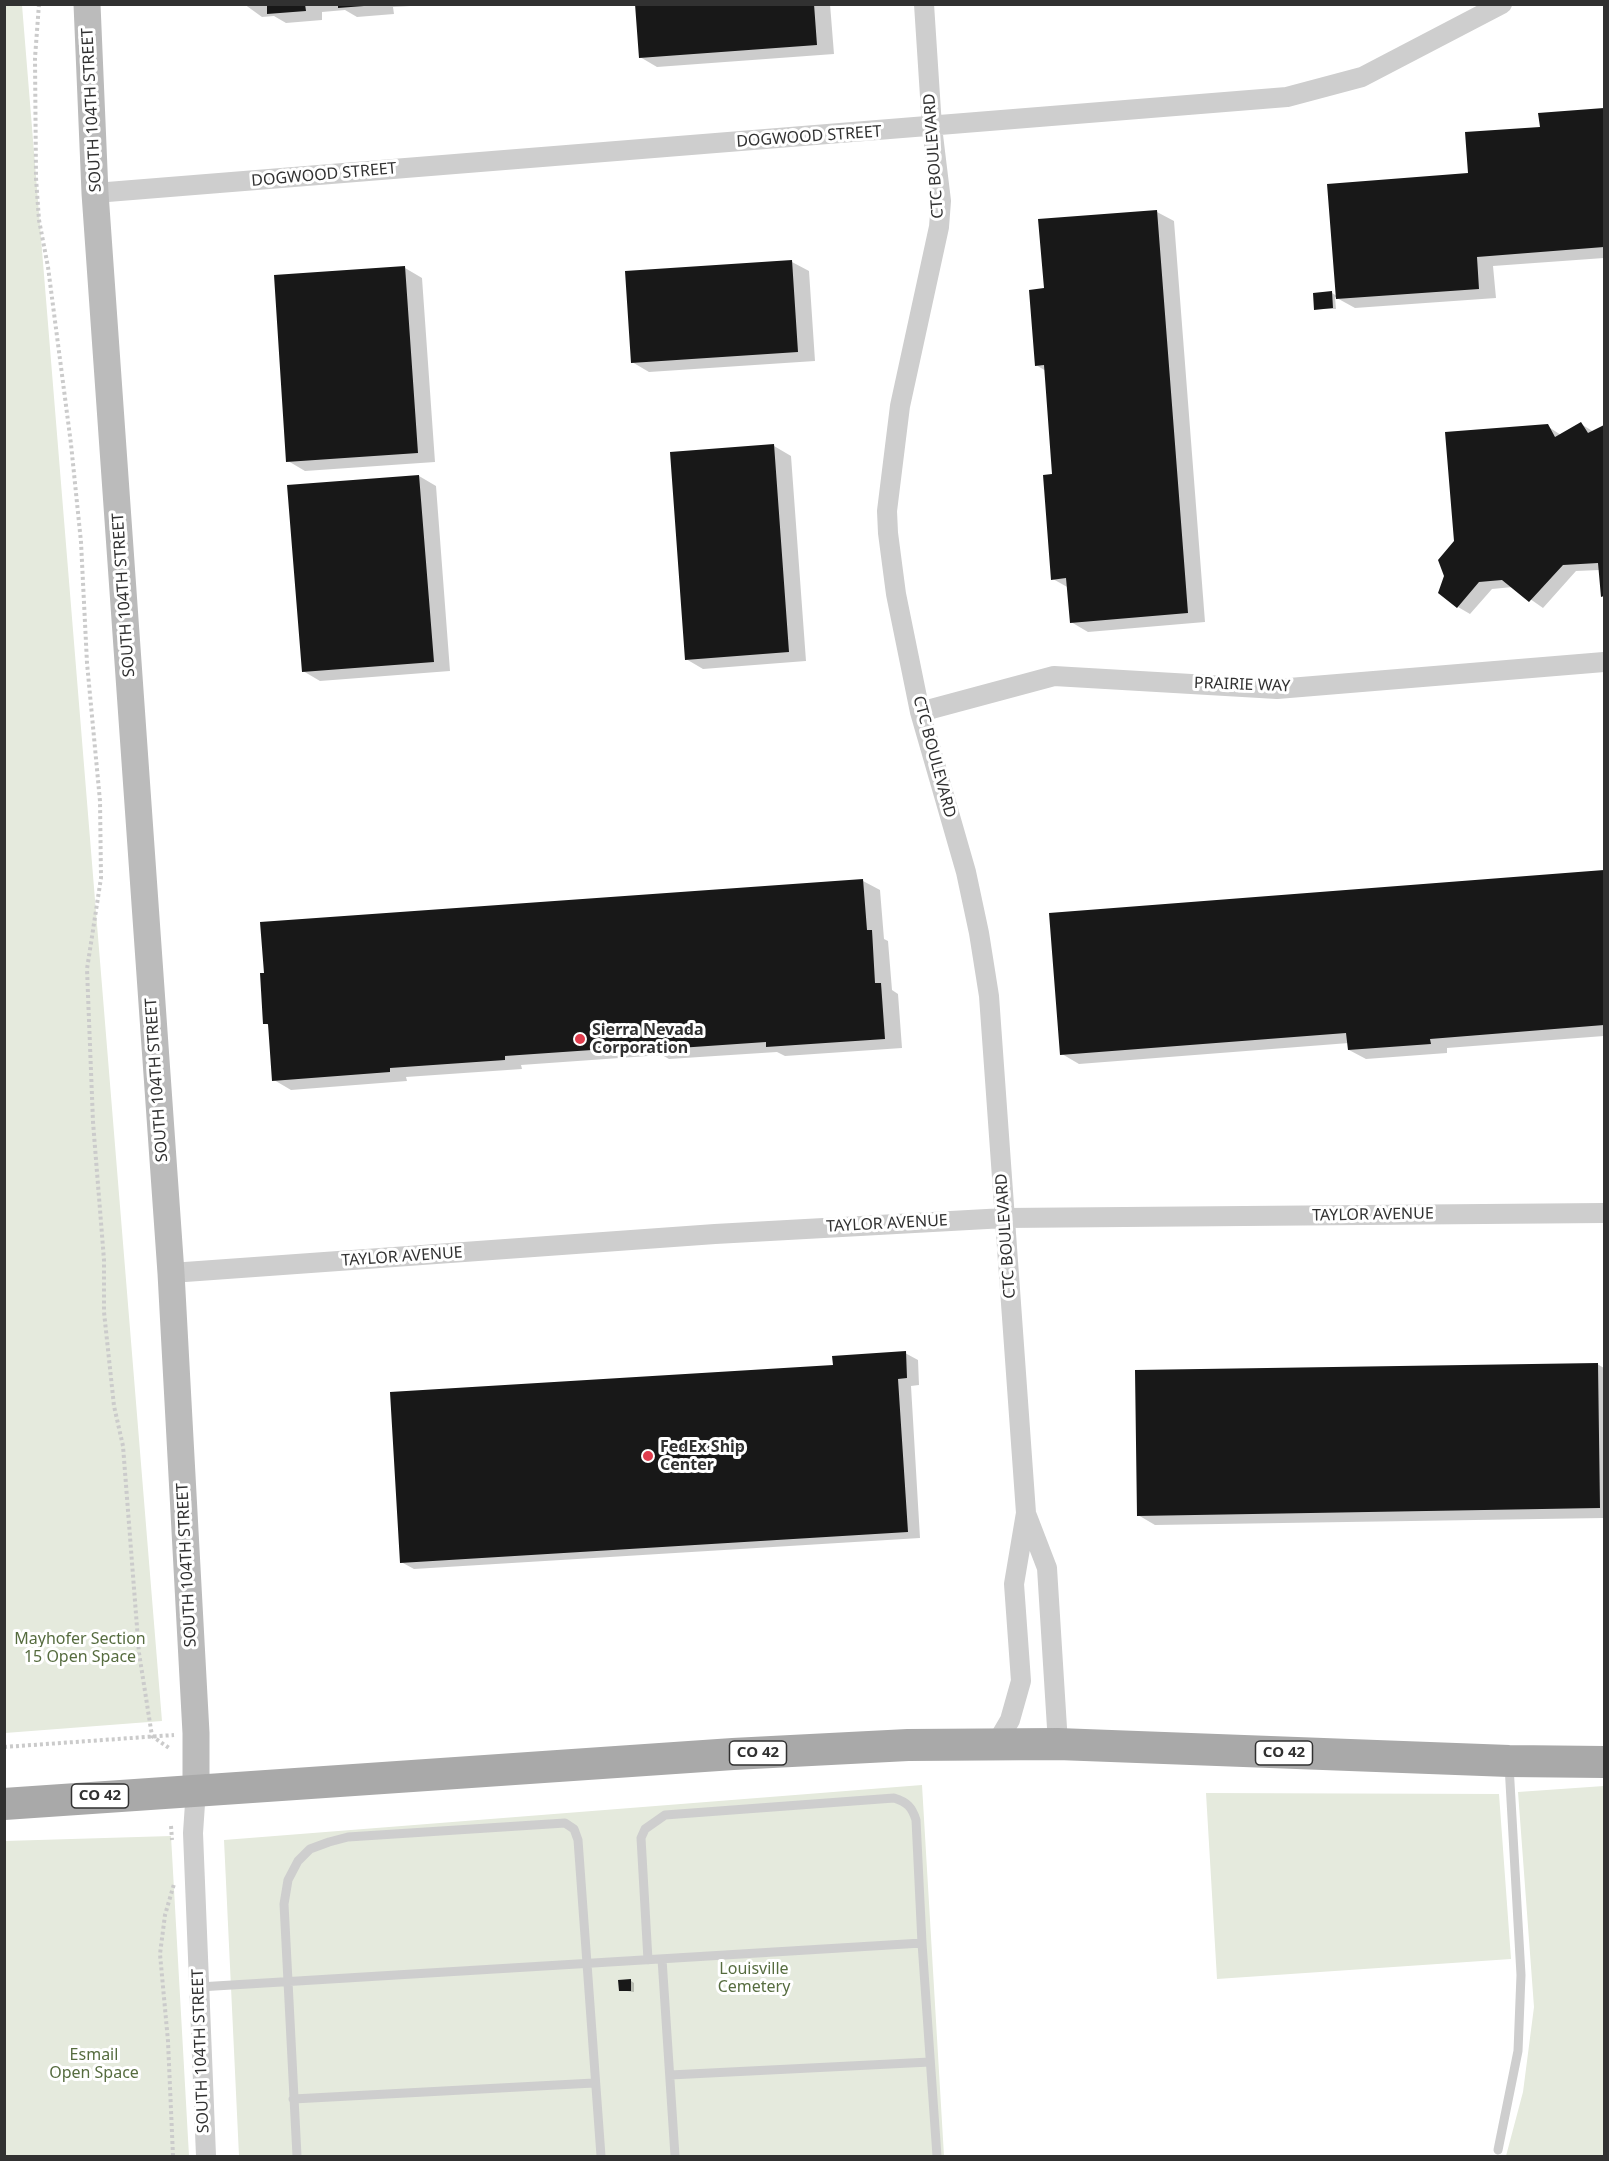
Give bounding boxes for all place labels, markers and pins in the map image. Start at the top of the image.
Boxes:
place label: Sierra Nevada Corporation [592,1020,704,1058]
marker: Sierra Nevada Corporation [573,1032,587,1046]
place label: FedEx Ship Center [660,1437,745,1475]
marker: FedEx Ship Center [641,1449,655,1463]

